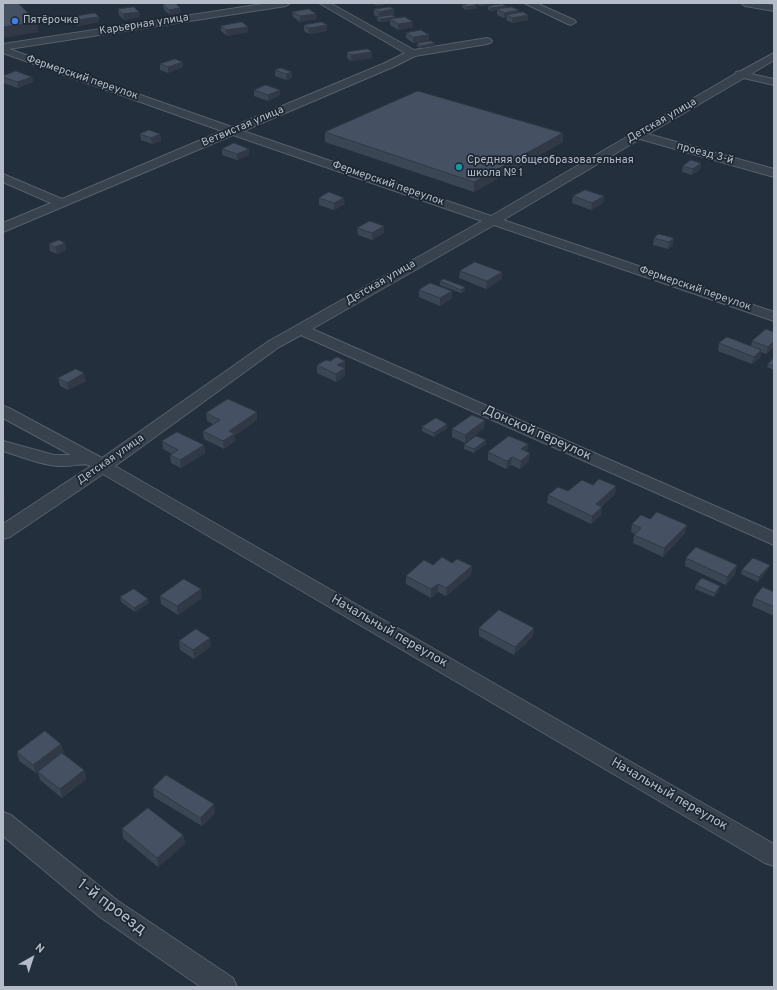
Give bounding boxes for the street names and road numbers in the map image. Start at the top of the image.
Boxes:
street label: Карьерная улица [98,11,190,39]
street label: Фермерский переулок [24,53,140,103]
street label: Детская улица [625,96,699,146]
street label: Ветвистая улица [200,104,286,150]
street label: проезд 3-й [675,140,735,168]
street label: Фермерский переулок [330,159,446,209]
street label: Детская улица [344,258,418,308]
street label: Фермерский переулок [637,264,753,314]
street label: Донской переулок [480,403,594,465]
street label: Детская улица [75,432,147,488]
street label: Начальный переулок [328,592,450,672]
street label: Начальный переулок [608,755,730,835]
street label: 1-й проезд [73,876,149,940]

